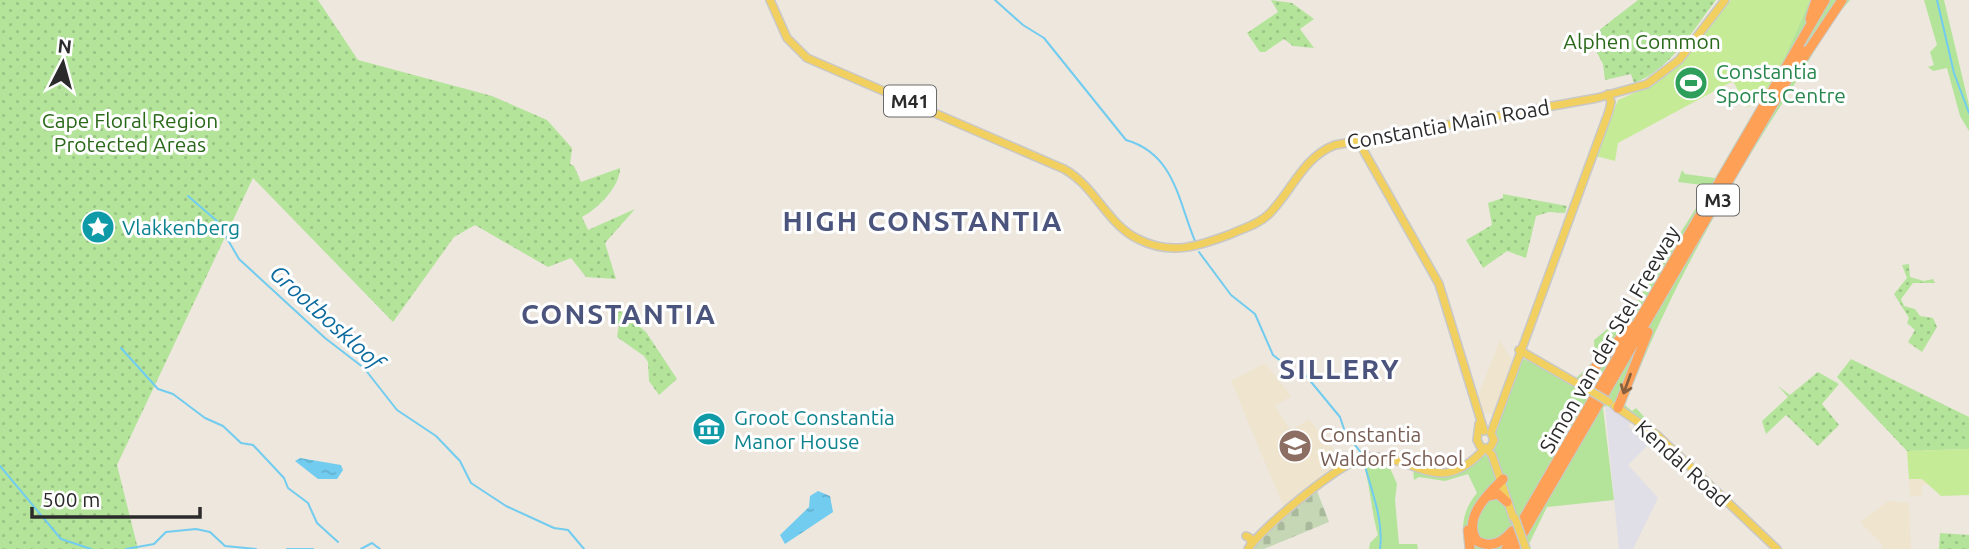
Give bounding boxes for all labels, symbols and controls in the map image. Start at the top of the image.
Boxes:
north arrow [28,28,98,98]
park label: Alphen Common [1563,29,1721,53]
text: N [57,34,73,58]
place label: Constantia Sports Centre [1716,59,1846,107]
sports icon: Constantia Sports Centre [1672,64,1710,102]
road number: M41 [884,86,936,116]
street label: Constantia Main Road [1345,94,1551,154]
park label: Cape Floral Region Protected Areas [42,108,218,156]
road number: M3 [1697,184,1739,216]
district label: HIGH CONSTANTIA [783,205,1063,236]
place icon: Vlakkenberg [79,208,117,246]
place label: Vlakkenberg [122,215,240,239]
street label: Simon van der Stel Freeway [1534,221,1684,457]
water label: Grootboskloof [265,260,391,377]
district label: CONSTANTIA [521,298,717,329]
district label: SILLERY [1279,353,1401,384]
one-way arrow [1620,372,1632,394]
place label: Groot Constantia Manor House [734,405,895,453]
museum icon: Groot Constantia Manor House [690,410,728,448]
street label: Kendal Road [1631,415,1735,511]
place label: Constantia Waldorf School [1320,422,1463,470]
school or university icon: Constantia Waldorf School [1276,427,1314,465]
scale bar [32,476,200,520]
text: 500 m [42,487,100,511]

